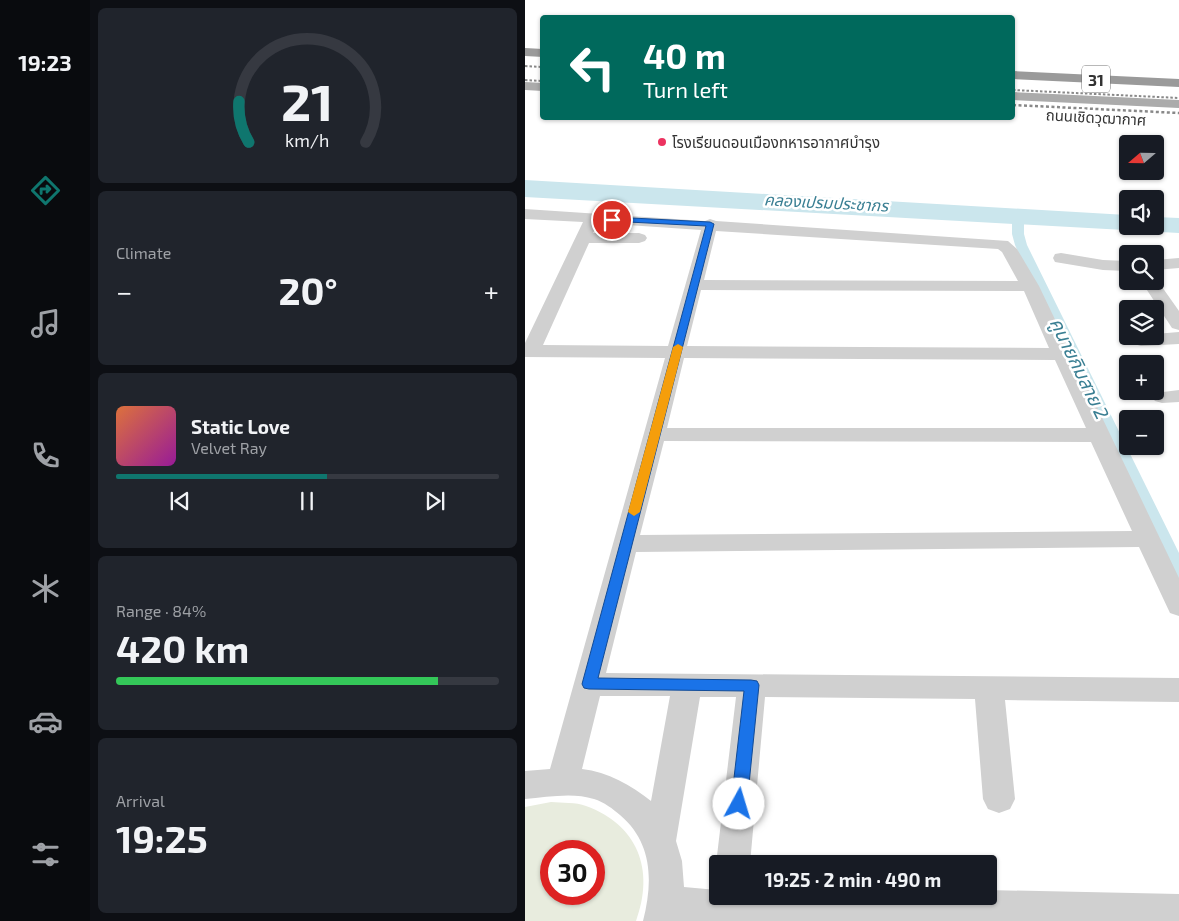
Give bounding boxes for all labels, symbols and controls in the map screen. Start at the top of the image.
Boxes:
text: 40 m [643,34,726,76]
icon: left [560,35,625,100]
text: 19:23 [18,49,72,75]
road number: 31 [1082,66,1110,92]
text: 21 [281,69,334,131]
text: Turn left [643,76,728,102]
street label: ถนนเชิดวุฒากาศ [1045,105,1147,130]
text: km/h [285,129,330,151]
place label: โรงเรียนดอนเมืองทหารอากาศบำรุง [672,133,880,152]
north arrow [1119,135,1164,180]
map controls [1119,135,1164,455]
marker: โรงเรียนดอนเมืองทหารอากาศบำรุง [656,136,668,148]
icon: directions [28,173,63,208]
water label: คลองเปรมประชากร [763,189,890,215]
button: sound [1119,190,1164,235]
pin [591,199,633,241]
icon: arrive [598,206,626,234]
text: Climate [116,243,171,262]
button: search [1119,245,1164,290]
text: 20° [278,267,338,313]
text: − [116,274,132,308]
text: + [484,274,499,308]
button: layers [1119,300,1164,345]
icon: music [28,306,63,341]
water label: คูนายกิมสาย 2 [1044,313,1114,423]
button: + [1119,355,1164,400]
button: − [1119,410,1164,455]
text: Static Love [191,415,290,438]
icon: phone [28,438,63,473]
text: Velvet Ray [191,438,267,457]
icon: previous [166,487,194,515]
icon: pause [293,487,321,515]
icon: next [421,487,449,515]
icon: climate [28,571,63,606]
text: Range · 84% [116,601,206,620]
text: 420 km [116,625,249,671]
icon: car [28,704,63,739]
position arrow [712,777,764,829]
text: Arrival [116,791,165,810]
text: 19:25 [116,815,208,861]
icon: filters [28,837,63,872]
speed limit sign: 30 [540,840,605,905]
text: 19:25 · 2 min · 490 m [765,868,941,891]

